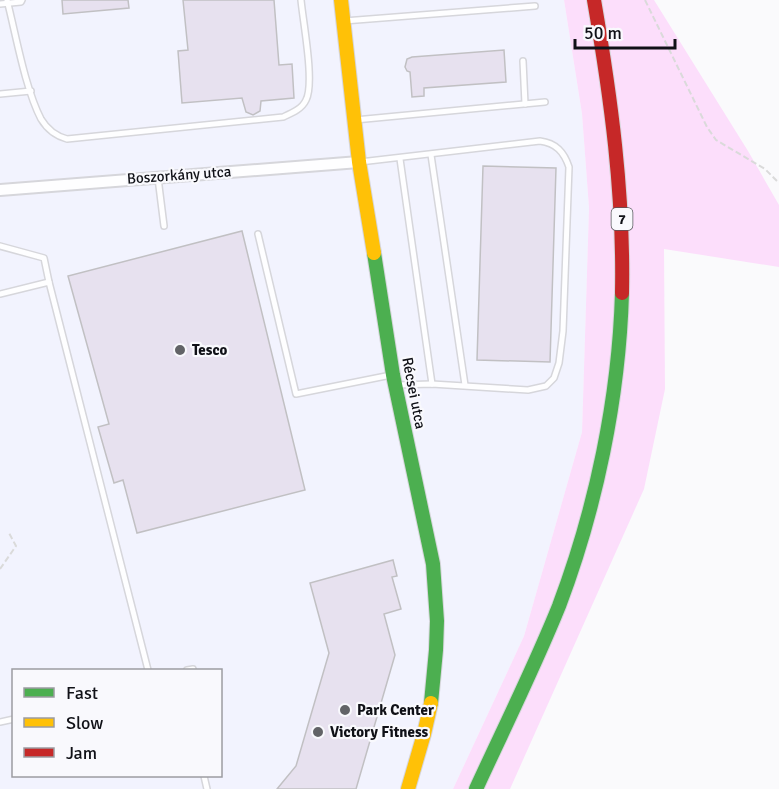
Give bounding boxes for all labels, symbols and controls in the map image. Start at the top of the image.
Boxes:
scale bar [575,12,676,50]
text: 50 m [584,22,622,44]
street label: Boszorkány utca [126,162,232,188]
road number: 7 [612,208,632,230]
place label: Tesco [192,341,227,359]
marker: Tesco [173,343,187,357]
street label: Récsei utca [398,356,430,430]
legend [12,669,222,777]
text: Fast [66,682,98,704]
place label: Park Center [357,701,434,719]
marker: Park Center [338,703,352,717]
text: Slow [66,712,103,734]
place label: Victory Fitness [330,723,429,741]
marker: Victory Fitness [311,725,325,739]
text: Jam [66,742,97,764]

